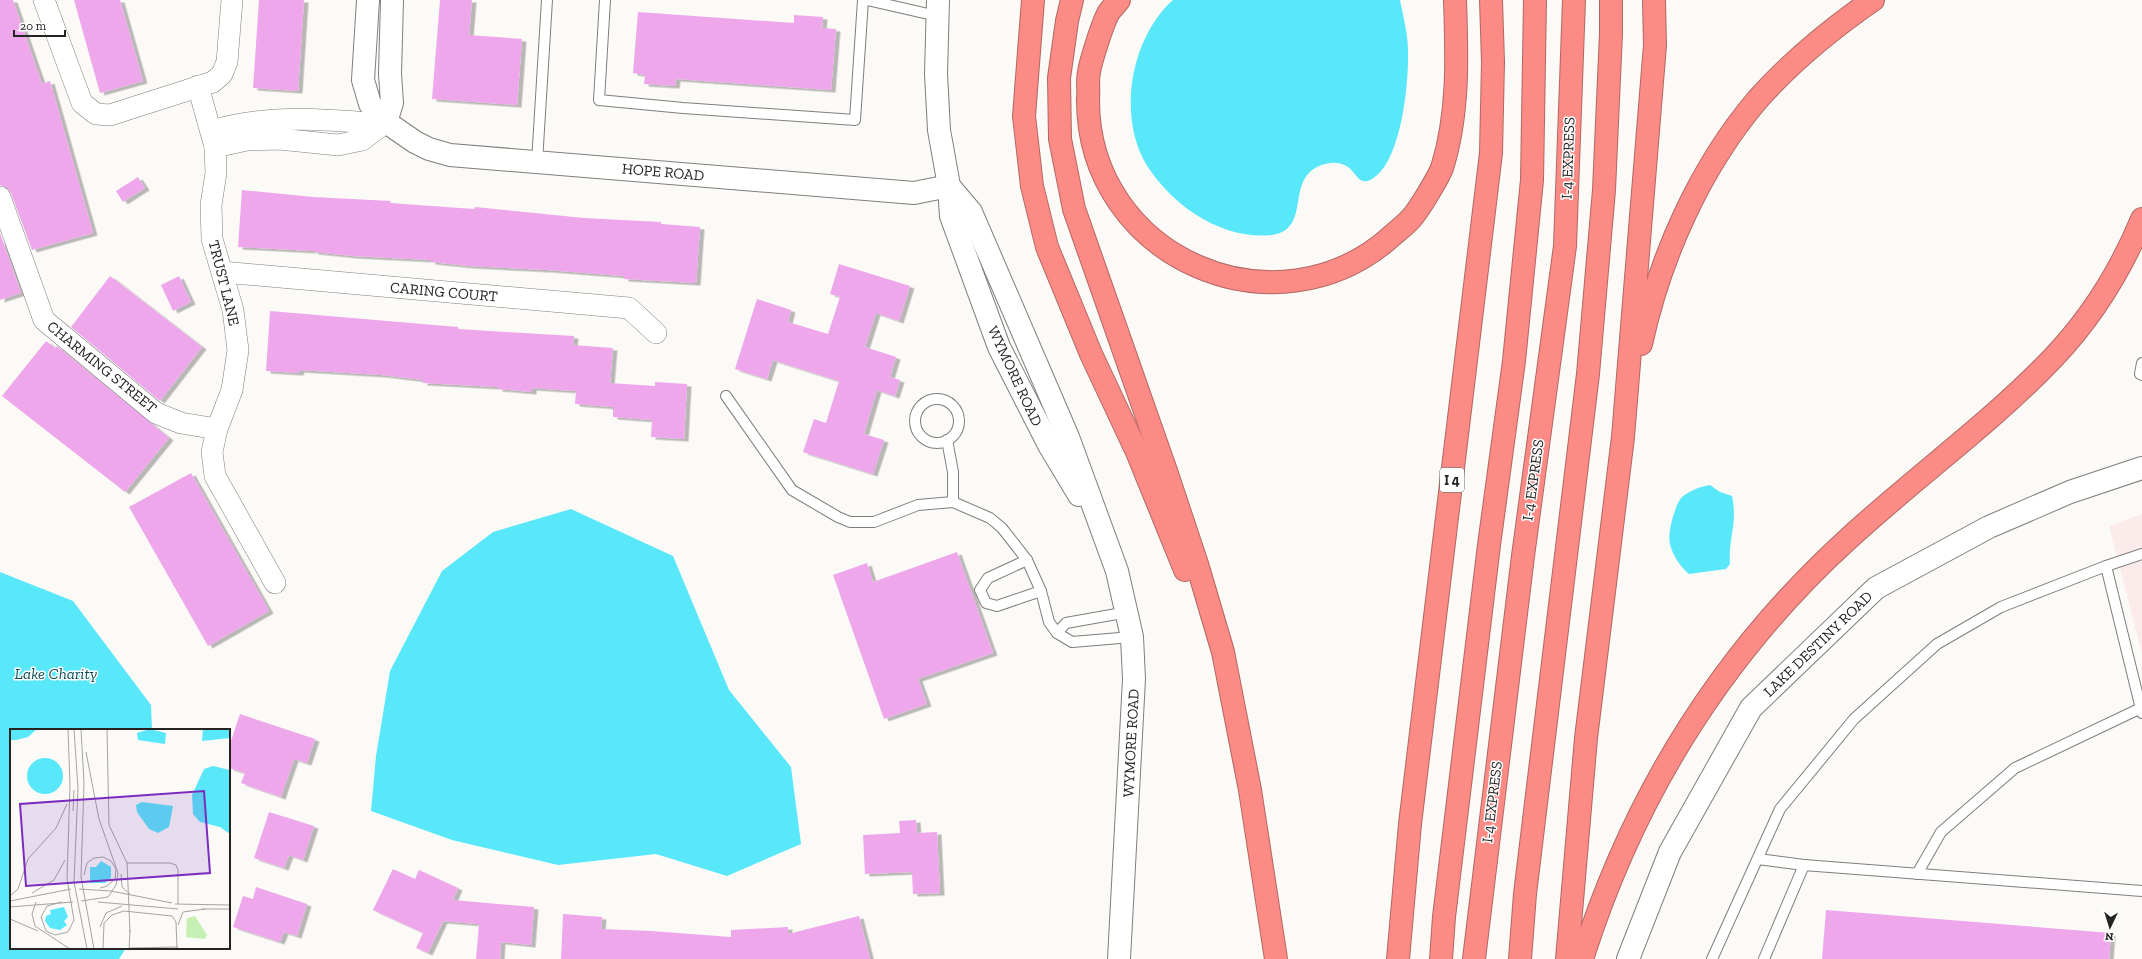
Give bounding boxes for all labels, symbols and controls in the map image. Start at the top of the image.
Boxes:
scale bar [14,12,65,38]
text: 20 m [20,19,47,33]
street label: I-4 EXPRESS [1558,117,1578,199]
street label: HOPE ROAD [621,159,705,185]
street label: TRUST LANE [205,238,243,328]
street label: CARING COURT [389,278,499,306]
street label: CHARMING STREET [43,317,161,417]
street label: WYMORE ROAD [984,323,1046,429]
street label: I-4 EXPRESS [1518,438,1548,522]
road number: I 4 [1440,468,1464,492]
street label: LAKE DESTINY ROAD [1760,587,1876,701]
water label: Lake Charity [15,664,98,683]
street label: WYMORE ROAD [1119,688,1143,798]
inset map [10,729,230,949]
street label: I-4 EXPRESS [1478,760,1506,844]
north arrow [2090,907,2130,947]
text: N [2104,930,2114,943]

